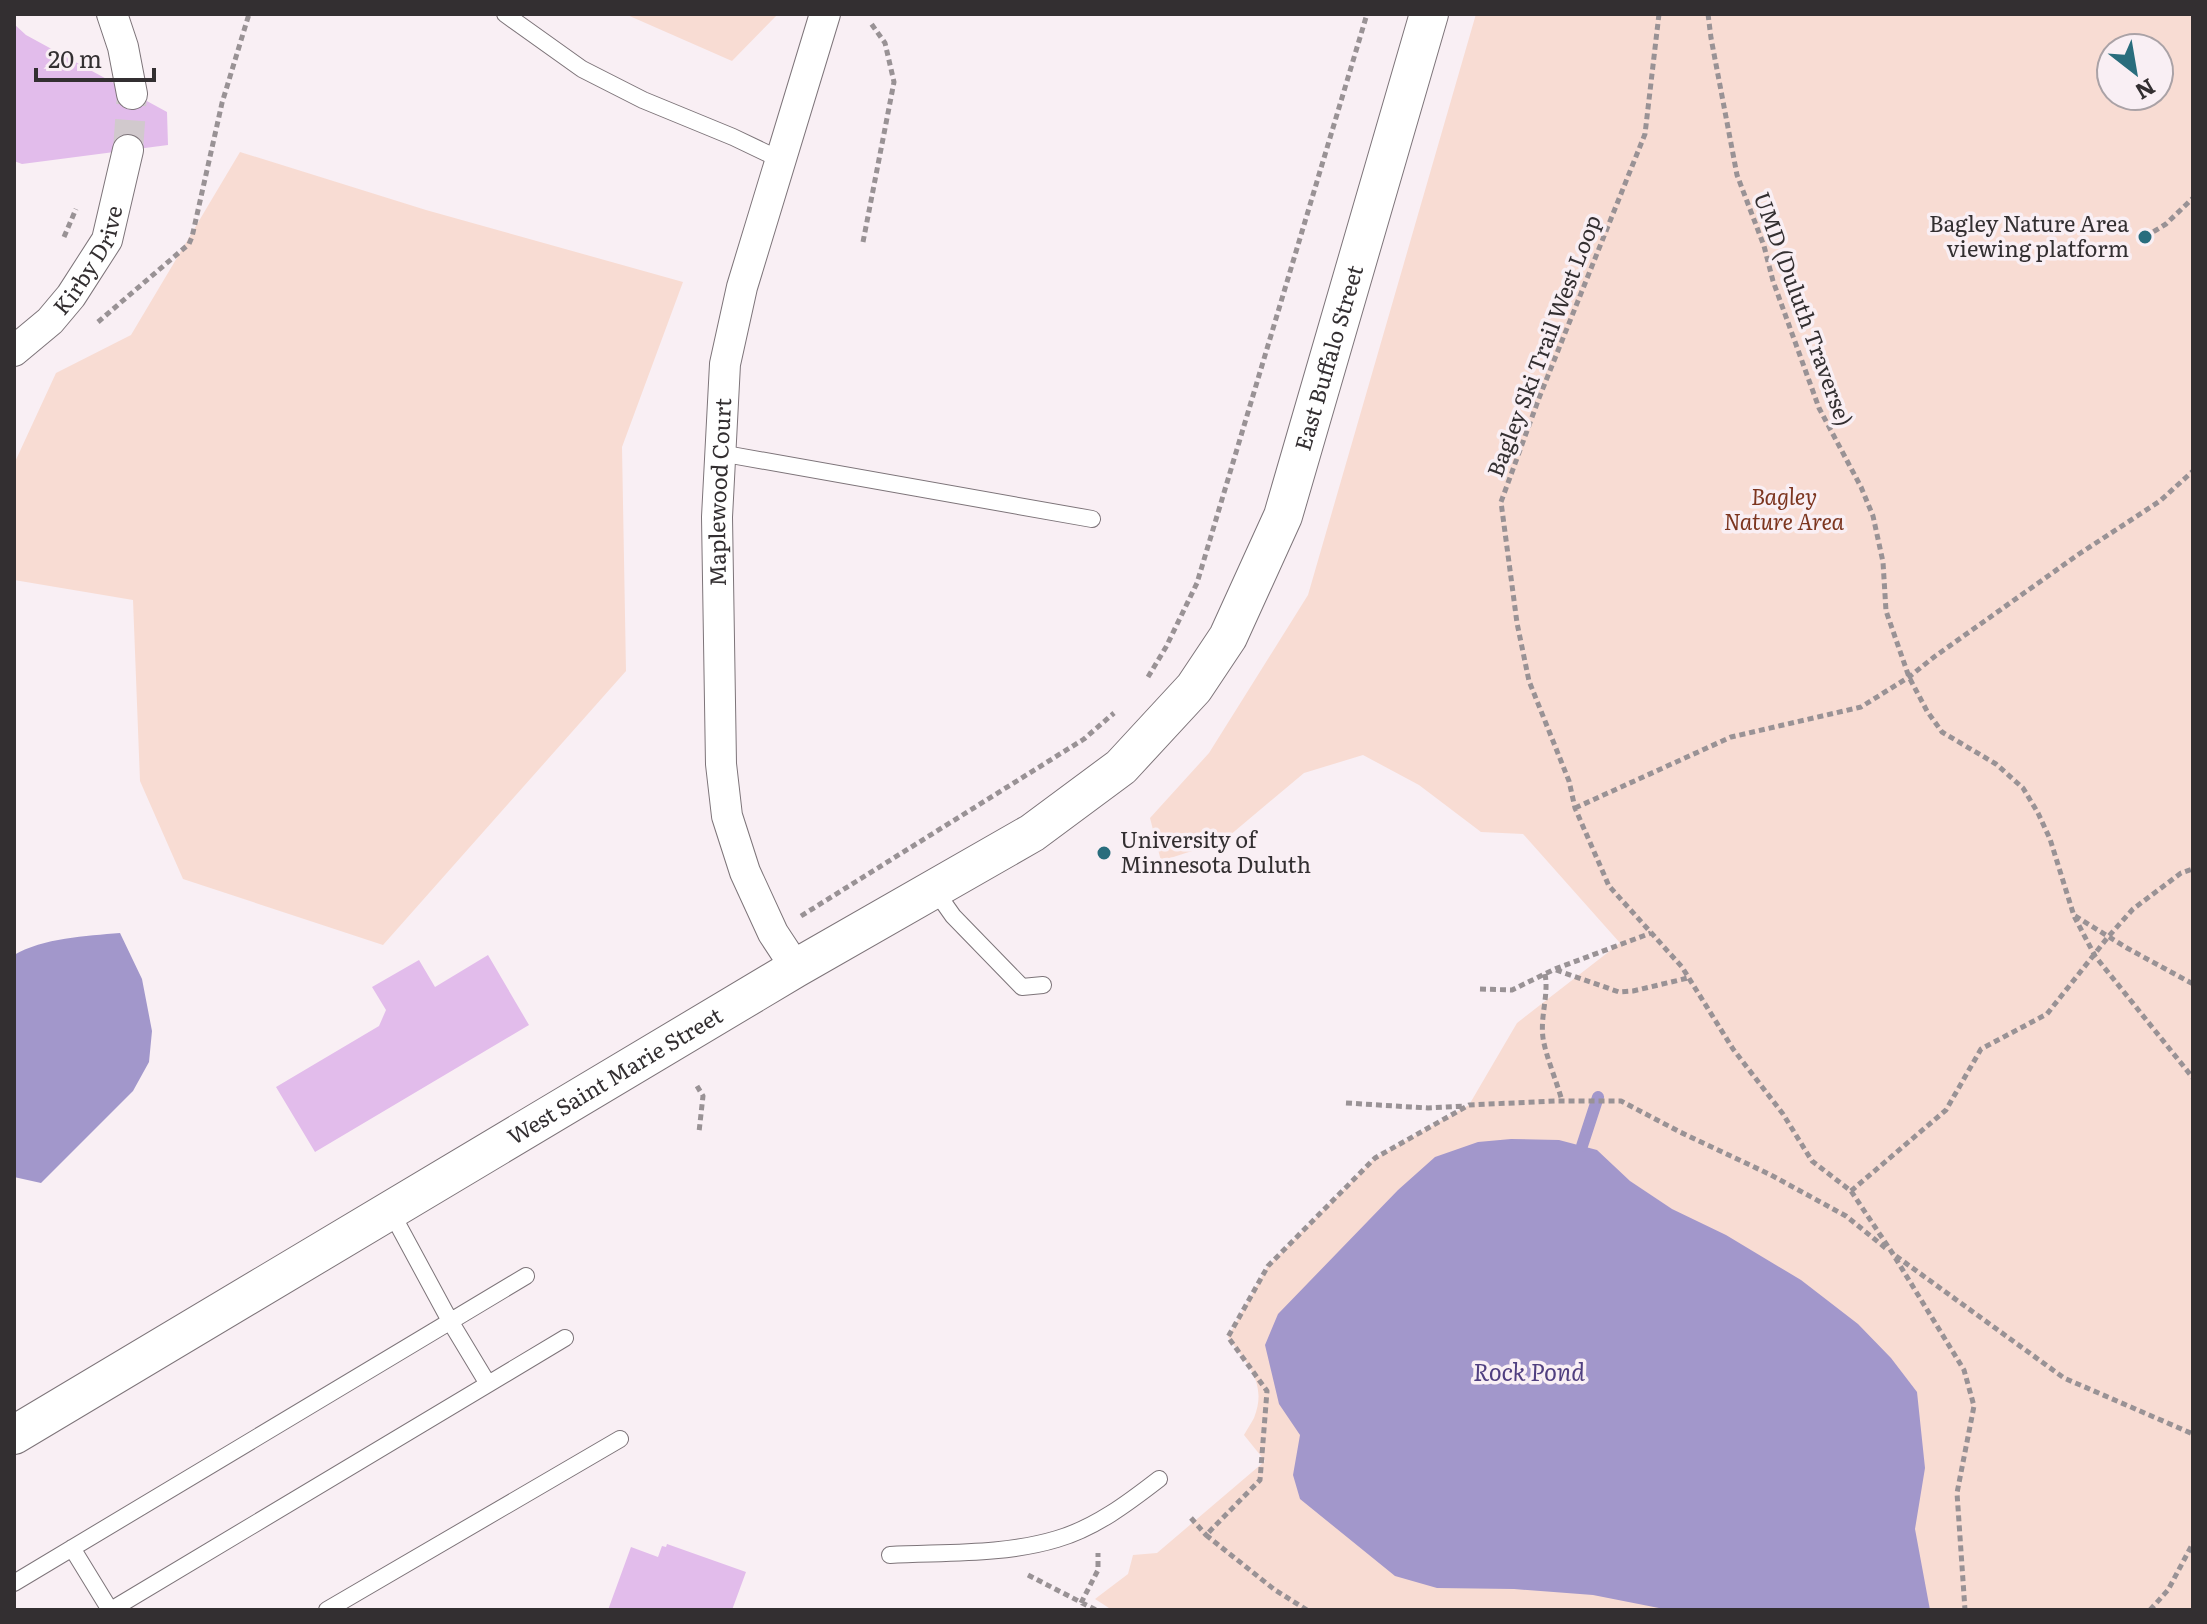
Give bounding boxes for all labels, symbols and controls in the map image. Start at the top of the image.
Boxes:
scale bar [36,32,154,82]
north arrow [2095,32,2175,112]
text: 20 m [48,40,102,75]
text: N [2130,72,2162,109]
street label: UMD (Duluth Traverse) [1747,187,1862,430]
street label: Kirby Drive [44,202,130,321]
place label: Bagley Nature Area viewing platform [1929,206,2129,264]
street label: Bagley Ski Trail West Loop [1477,210,1608,481]
marker: Bagley Nature Area viewing platform [2136,228,2154,246]
street label: East Buffalo Street [1285,261,1370,454]
street label: Maplewood Court [699,397,738,587]
park label: Bagley Nature Area [1724,479,1845,537]
place label: University of Minnesota Duluth [1120,822,1311,880]
marker: University of Minnesota Duluth [1095,844,1113,862]
street label: West Saint Marie Street [500,998,728,1152]
water label: Rock Pond [1473,1353,1585,1388]

